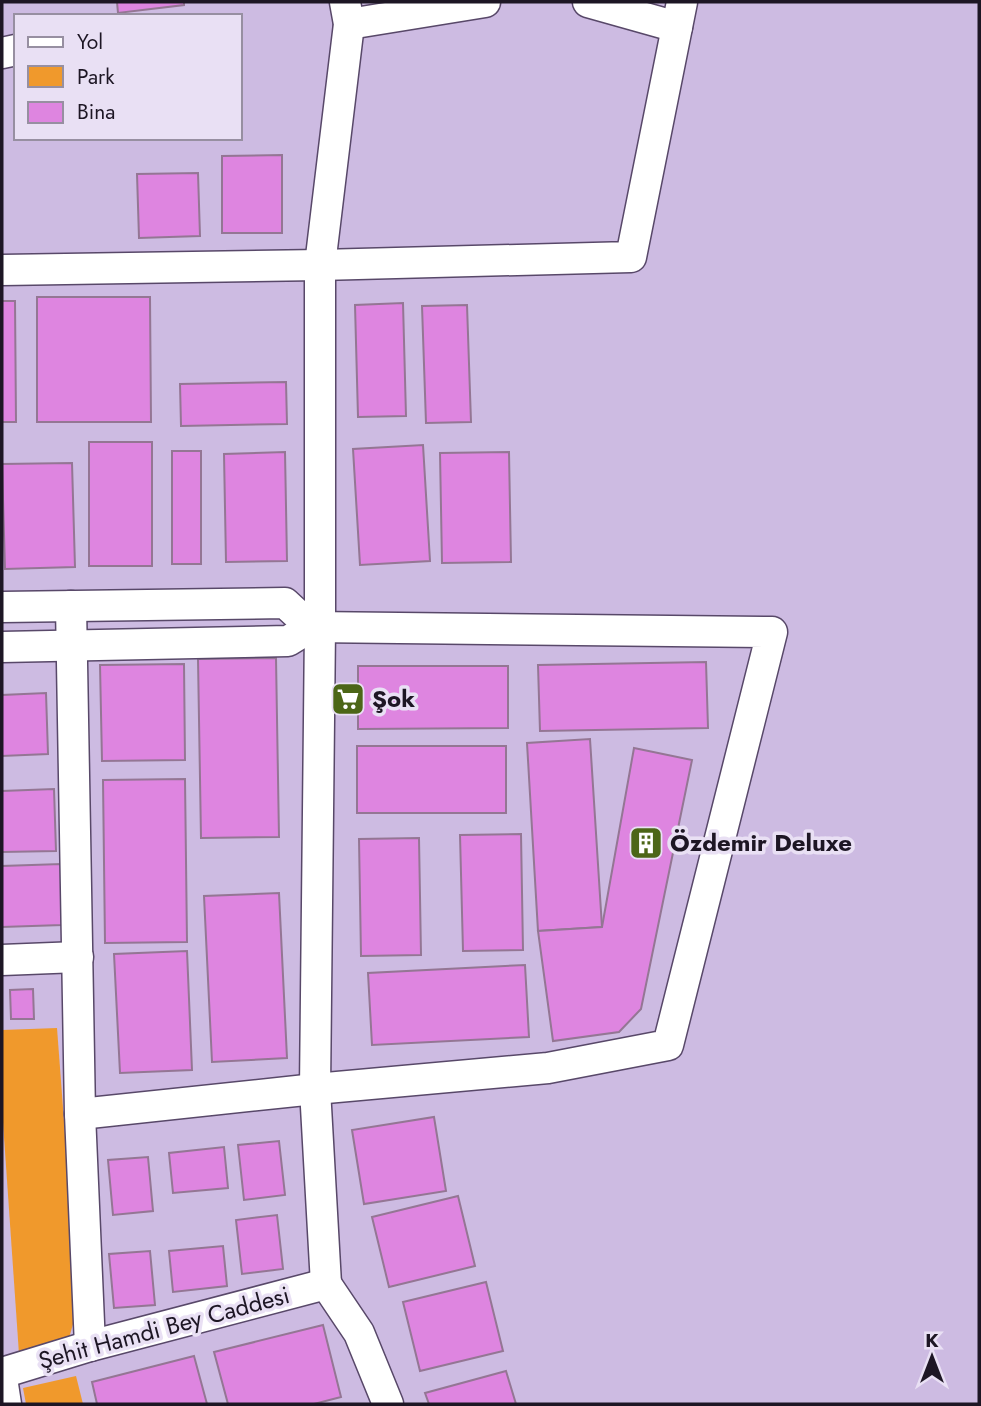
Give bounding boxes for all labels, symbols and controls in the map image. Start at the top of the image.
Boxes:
legend [14,14,242,140]
text: Yol [77,27,103,57]
text: Park [77,62,115,92]
text: Bina [77,97,115,127]
supermarket icon: Şok [329,680,367,718]
place label: Şok [372,681,415,716]
building icon: Özdemir Deluxe [627,824,665,862]
place label: Özdemir Deluxe [670,825,852,860]
street label: Şehit Hamdi Bey Caddesi [34,1277,293,1378]
north arrow [897,1322,967,1392]
text: K [925,1327,939,1354]

